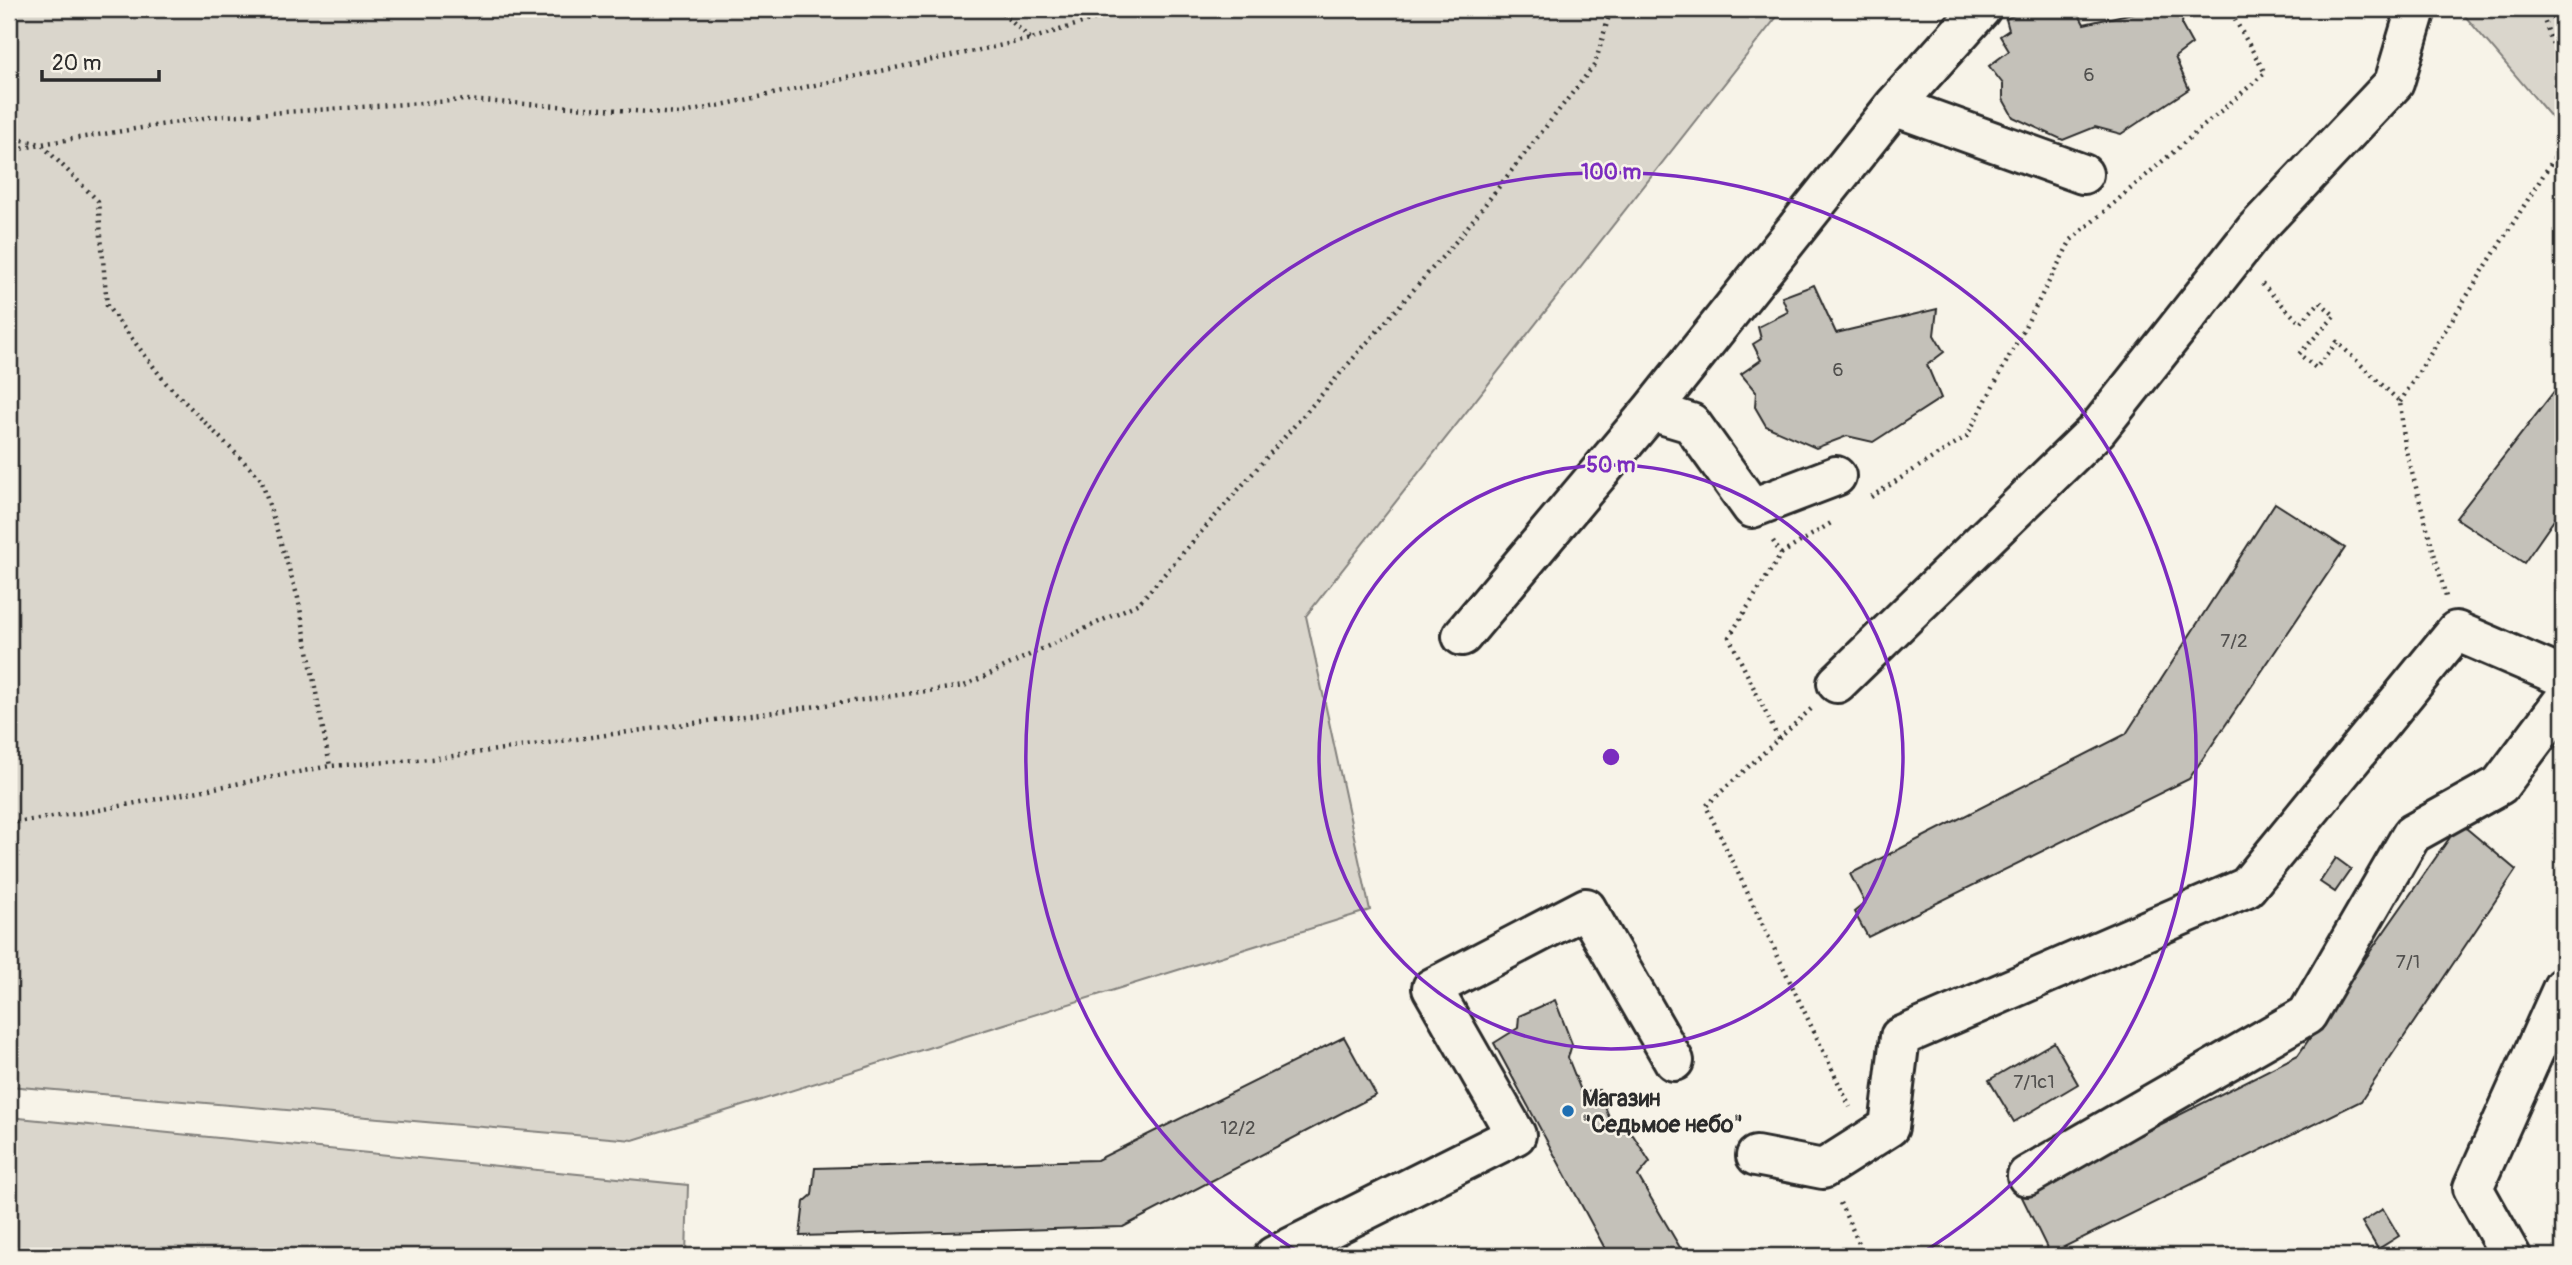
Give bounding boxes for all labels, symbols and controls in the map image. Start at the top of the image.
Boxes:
scale bar [42,38,159,82]
text: 20 m [52,50,101,77]
house number: 6 [2083,63,2095,87]
text: 100 m [1581,159,1641,186]
house number: 6 [1832,358,1844,382]
text: 50 m [1587,452,1636,479]
house number: 7/2 [2220,629,2248,653]
centre of rings [1599,745,1623,769]
house number: 7/1 [2396,950,2420,974]
house number: 7/1с1 [2013,1070,2055,1094]
place label: Магазин "Седьмое небо" [1582,1084,1743,1139]
marker: Магазин "Седьмое небо" [1560,1103,1576,1119]
house number: 12/2 [1220,1116,1256,1140]

